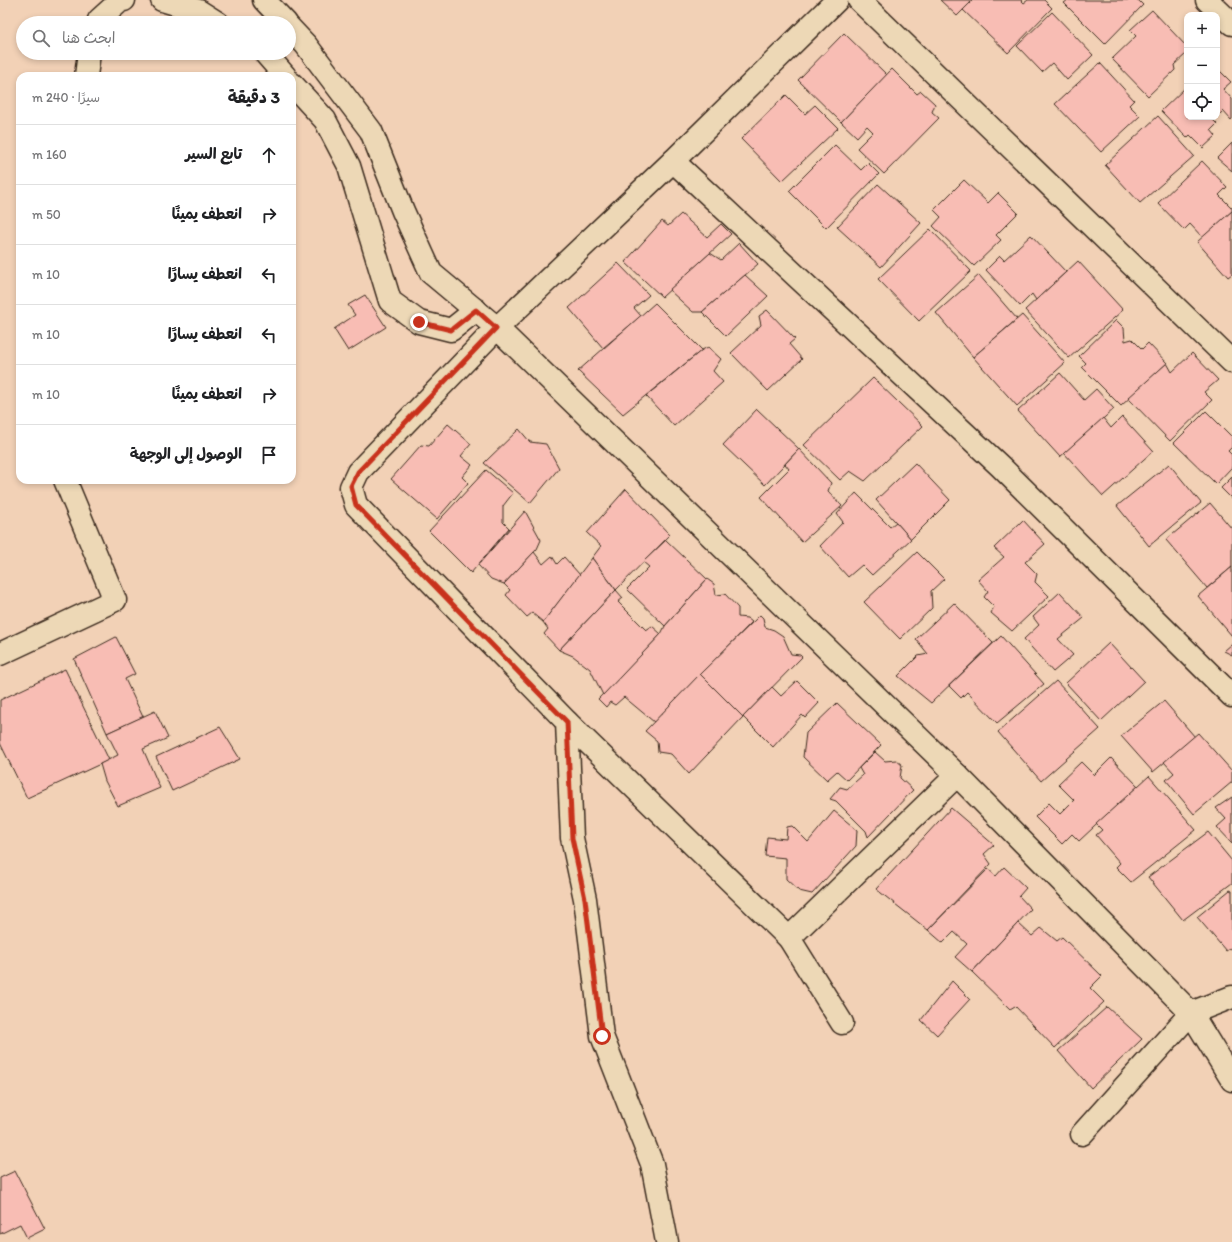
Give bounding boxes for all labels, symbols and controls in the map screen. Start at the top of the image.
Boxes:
map controls [1184,12,1220,120]
button: + [1184,12,1220,48]
search box [16,16,296,60]
icon: search [30,27,52,49]
text: ابحث هنا [62,29,116,47]
button: − [1184,48,1220,84]
button: locate [1184,84,1220,120]
text: 3 دقيقة [228,87,280,107]
text: سيرًا · 240 m [32,90,100,105]
icon: ahead [258,144,280,166]
text: تابع السير [185,145,242,163]
text: 160 m [32,147,67,162]
icon: right [258,204,280,226]
text: انعطف يمينًا [172,205,242,223]
text: 50 m [32,207,61,222]
icon: left [258,264,280,286]
text: انعطف يسارًا [168,265,242,283]
text: 10 m [32,267,60,282]
route end [410,313,428,331]
icon: left [258,324,280,346]
text: انعطف يسارًا [168,325,242,343]
text: 10 m [32,327,60,342]
icon: right [258,384,280,406]
text: انعطف يمينًا [172,385,242,403]
text: 10 m [32,387,60,402]
icon: arrive [258,444,280,466]
text: الوصول إلى الوجهة [130,445,242,463]
route start [593,1027,611,1045]

